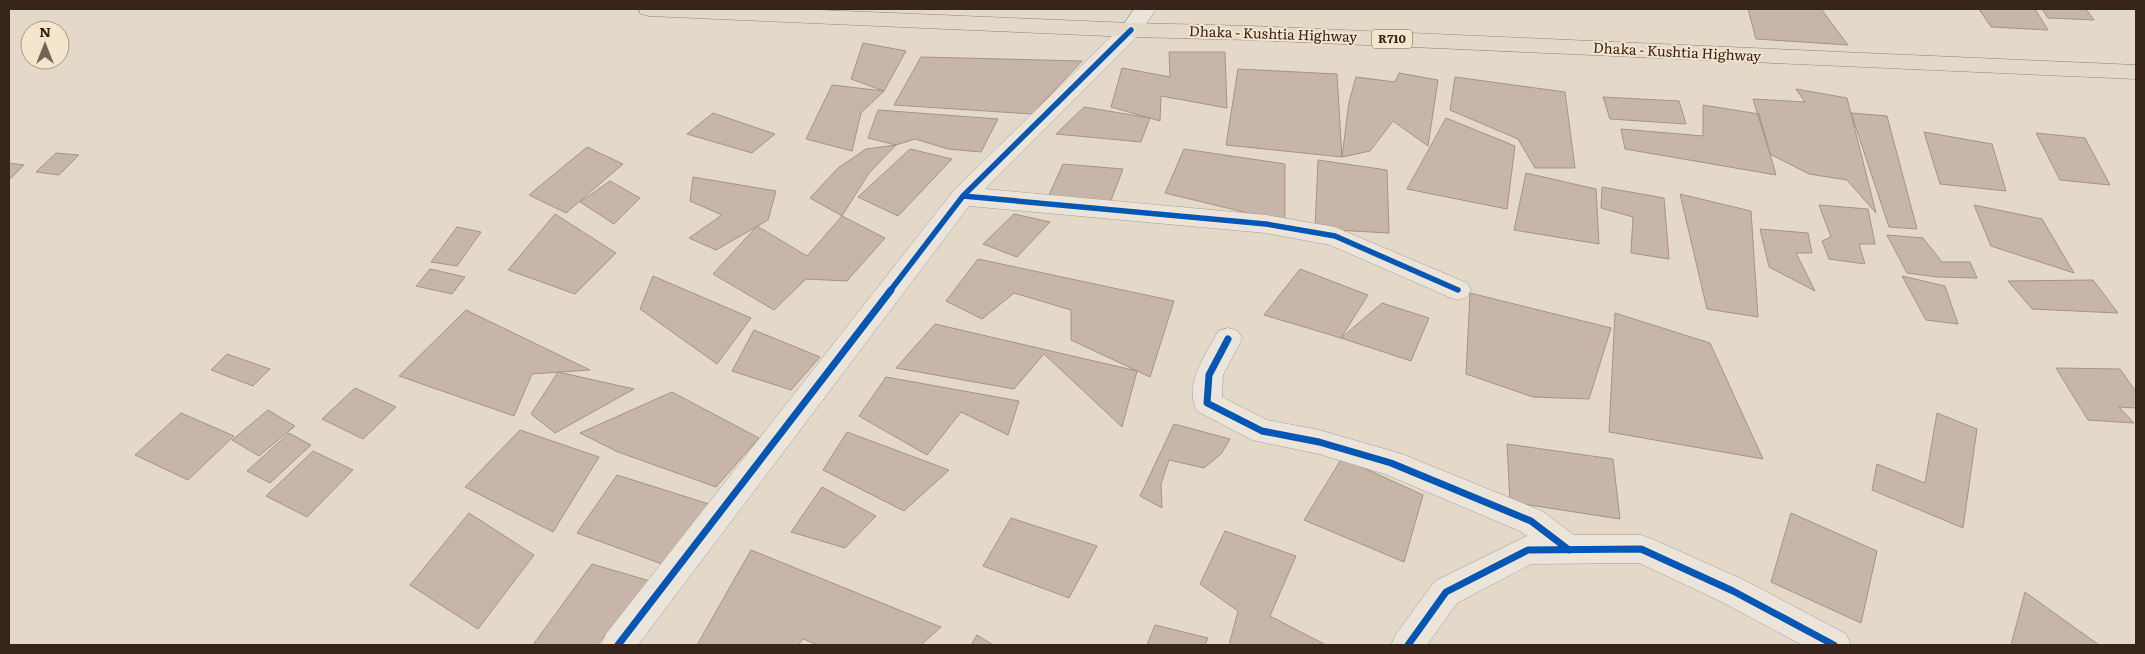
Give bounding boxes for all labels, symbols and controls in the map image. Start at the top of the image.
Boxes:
north arrow [20,20,70,70]
street label: Dhaka - Kushtia Highway [1189,20,1358,46]
text: N [39,21,51,41]
road number: R710 [1372,30,1412,48]
street label: Dhaka - Kushtia Highway [1592,37,1763,65]

